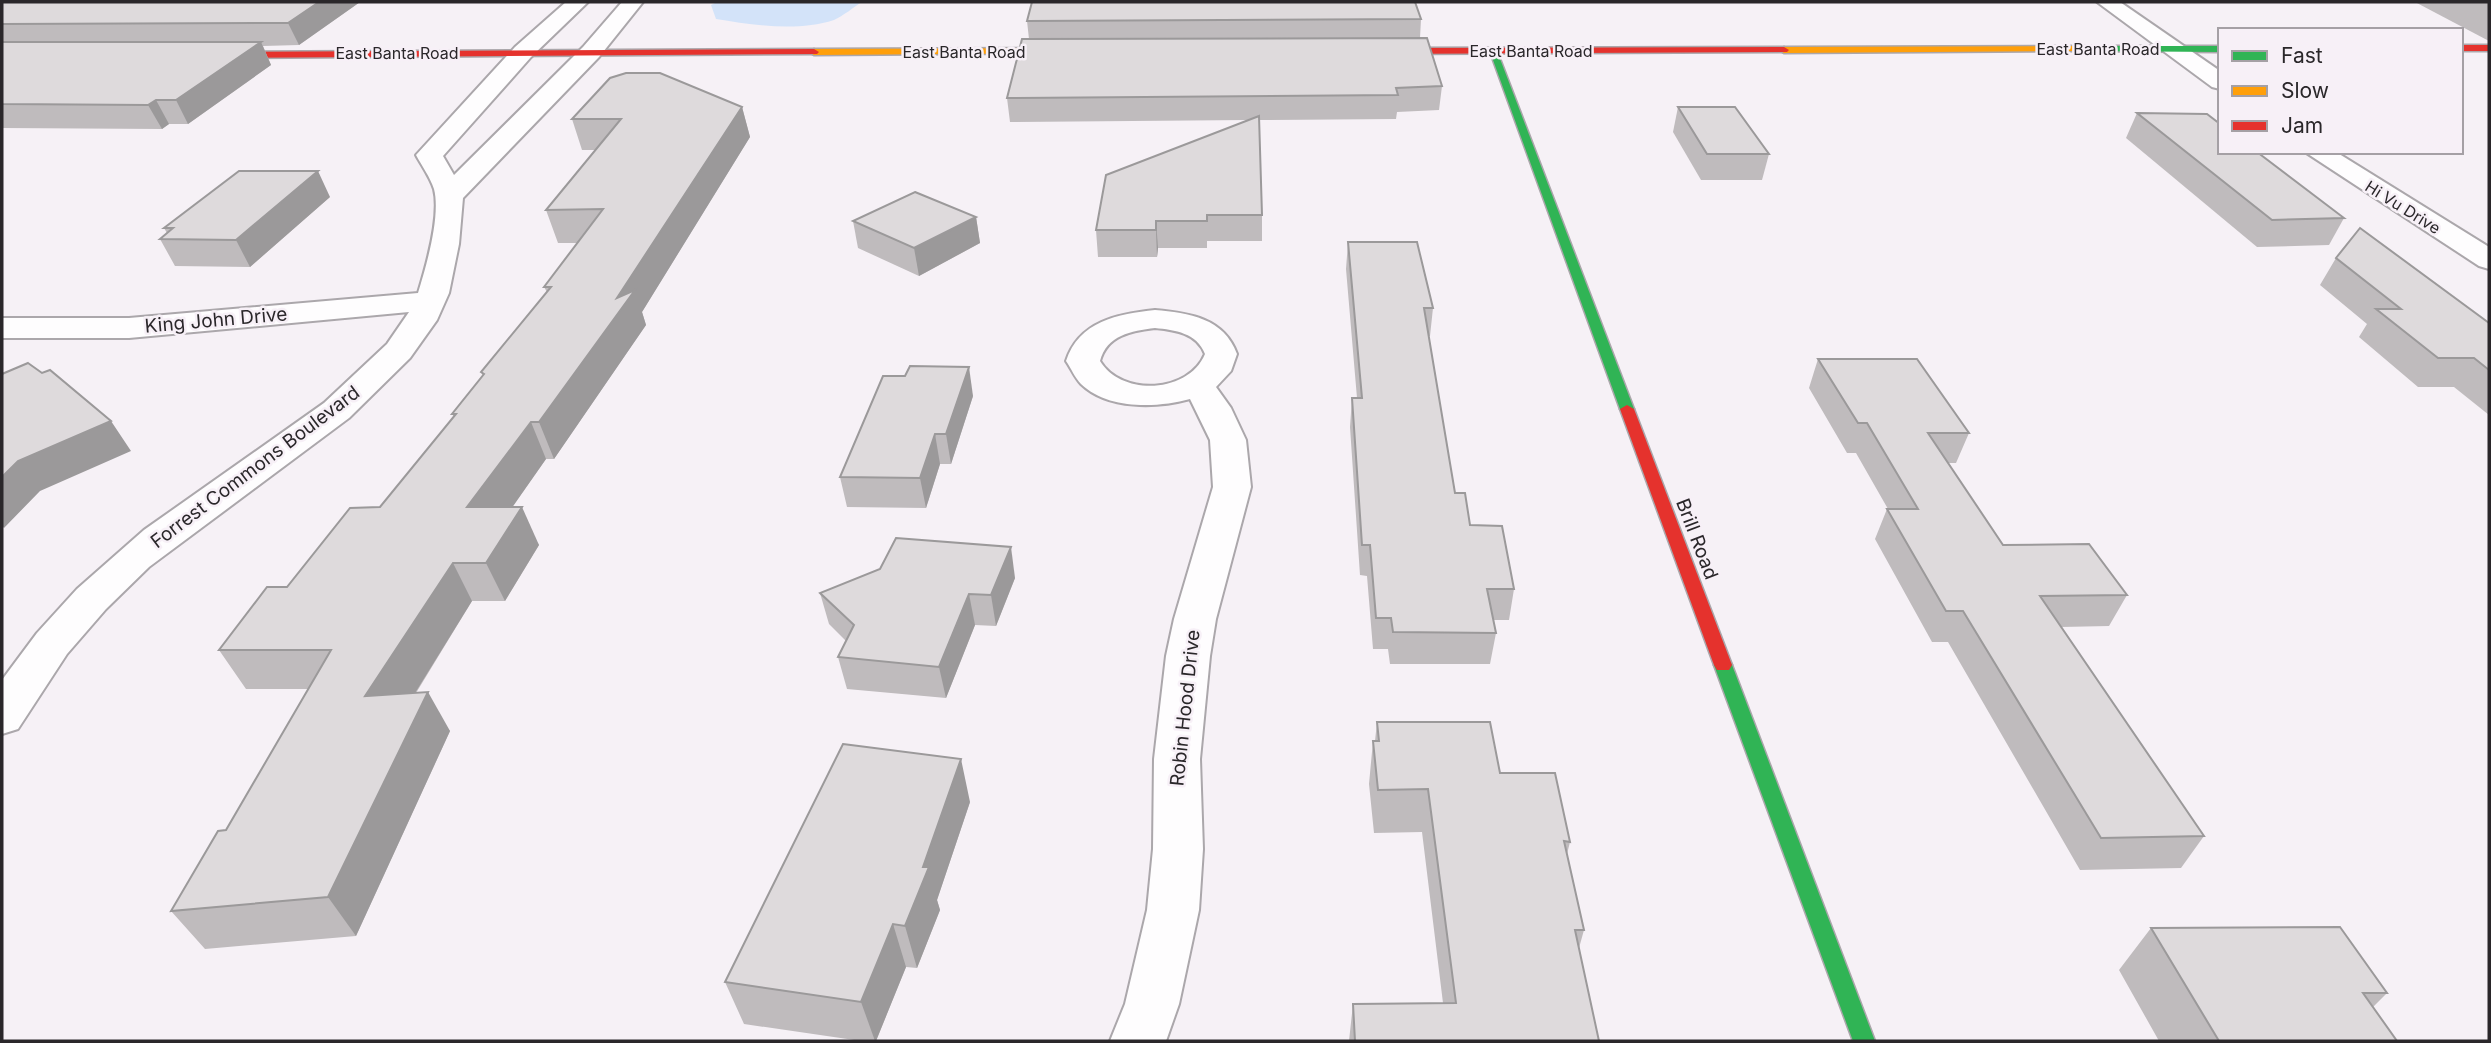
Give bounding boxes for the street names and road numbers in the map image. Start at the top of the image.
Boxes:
street label: East Banta Road [2036,39,2160,59]
street label: East Banta Road [1469,41,1593,61]
street label: East Banta Road [902,42,1026,62]
street label: East Banta Road [335,43,459,63]
street label: Hi Vu Drive [2362,176,2444,238]
street label: King John Drive [144,302,288,338]
street label: Forrest Commons Boulevard [146,381,364,553]
street label: Brill Road [1671,495,1723,583]
street label: Robin Hood Drive [1165,629,1205,787]

